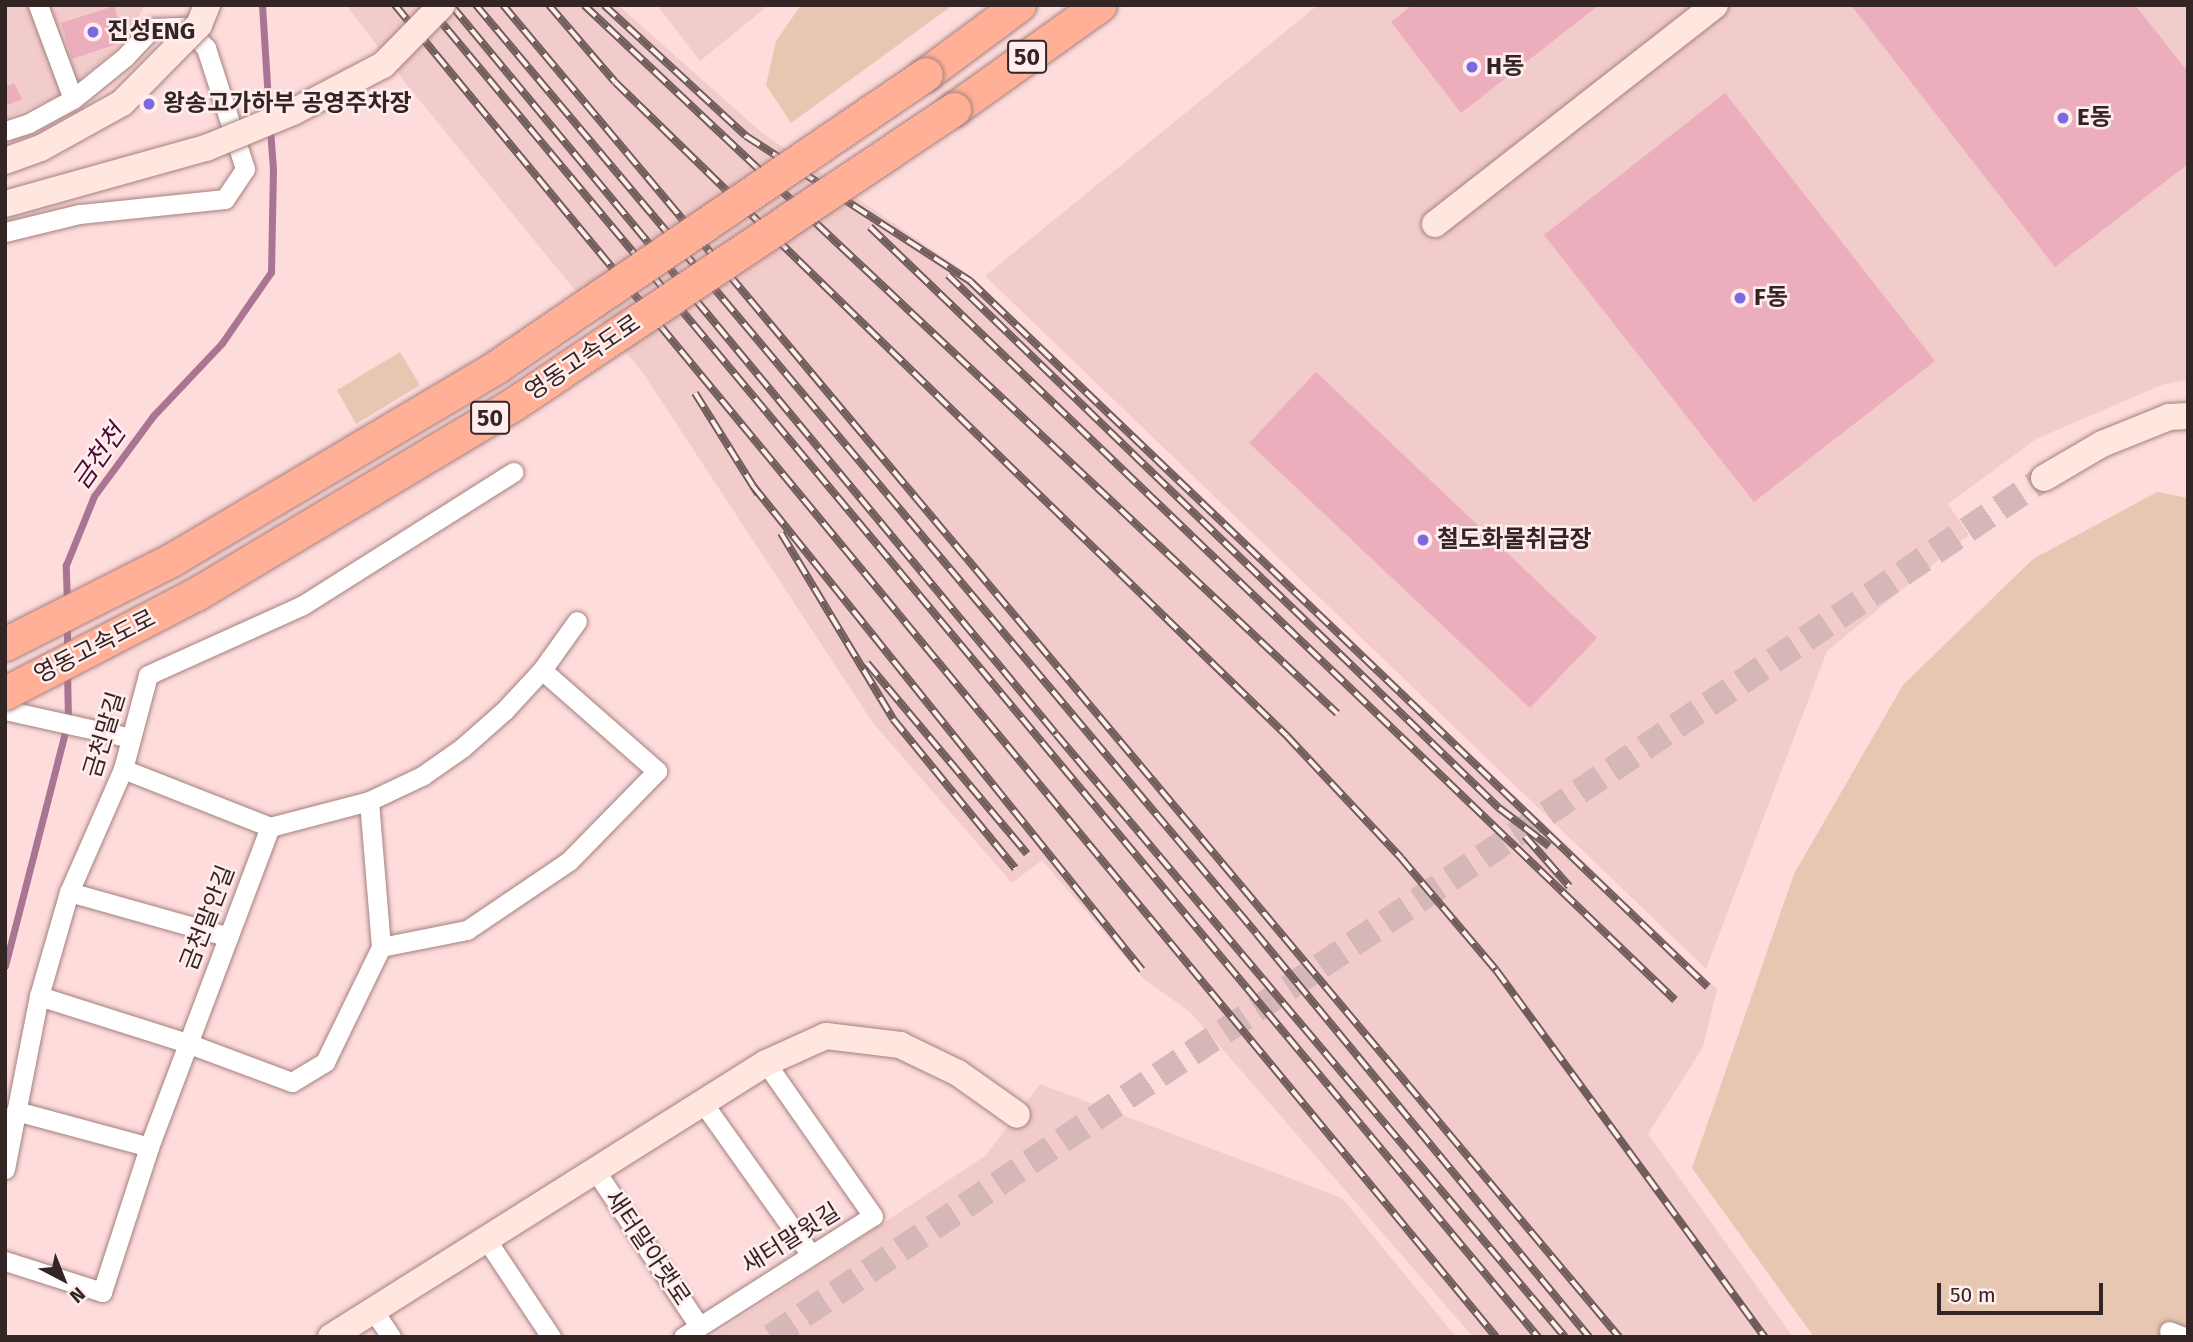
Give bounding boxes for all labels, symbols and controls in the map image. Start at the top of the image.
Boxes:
place label: 진성ENG [107,18,195,46]
marker: 진성ENG [85,24,101,40]
road number: 50 [1006,38,1048,76]
place label: H동 [1486,53,1524,81]
marker: H동 [1464,59,1480,75]
place label: 왕송고가하부 공영주차장 [163,90,412,118]
marker: 왕송고가하부 공영주차장 [141,96,157,112]
place label: E동 [2077,104,2112,132]
marker: E동 [2055,110,2071,126]
place label: F동 [1754,284,1788,312]
marker: F동 [1732,290,1748,306]
street label: 영동고속도로 [520,309,646,407]
road number: 50 [469,398,511,438]
water label: 금천천 [66,419,132,495]
place label: 철도화물취급장 [1437,526,1592,554]
marker: 철도화물취급장 [1415,532,1431,548]
street label: 영동고속도로 [29,604,161,690]
street label: 금천말길 [78,689,132,781]
street label: 금천말안길 [175,861,241,975]
street label: 새터말아랫로 [598,1185,696,1311]
street label: 새터말윗길 [737,1198,845,1280]
north arrow [28,1244,98,1314]
scale bar [1941,1268,2107,1312]
text: N [65,1282,90,1308]
text: 50 m [1950,1282,1996,1308]

